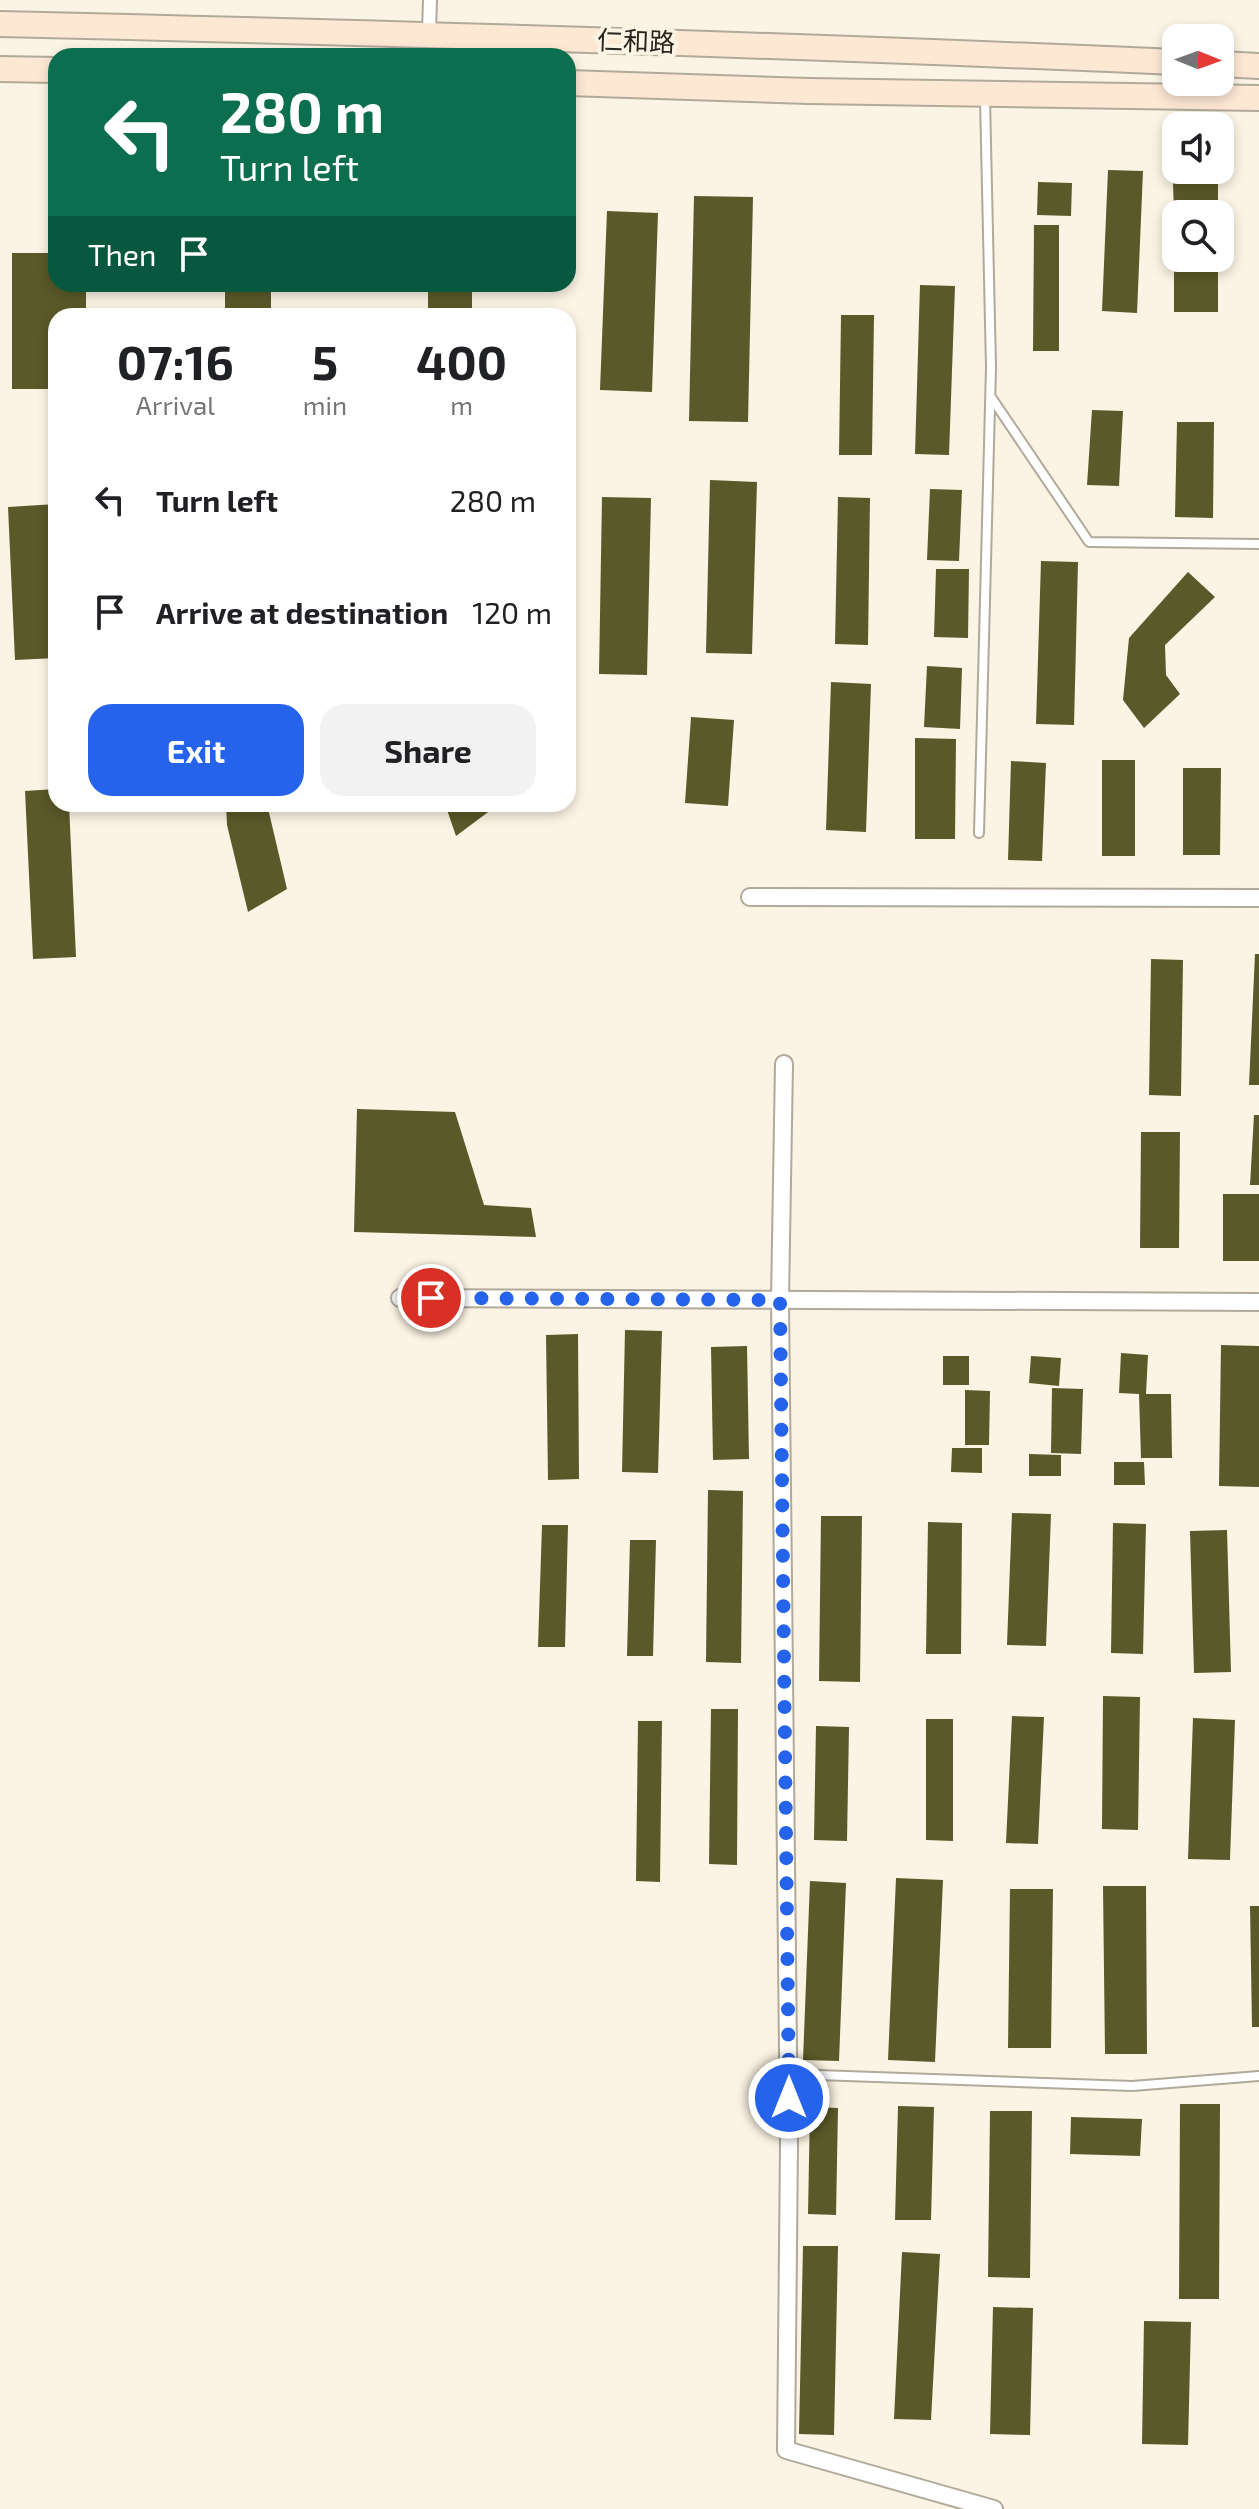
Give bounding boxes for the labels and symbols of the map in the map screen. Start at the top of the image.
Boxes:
street label: 仁和路 [596,23,676,57]
north arrow [1162,24,1234,96]
pin [397,1264,465,1332]
position arrow [747,2056,831,2140]

